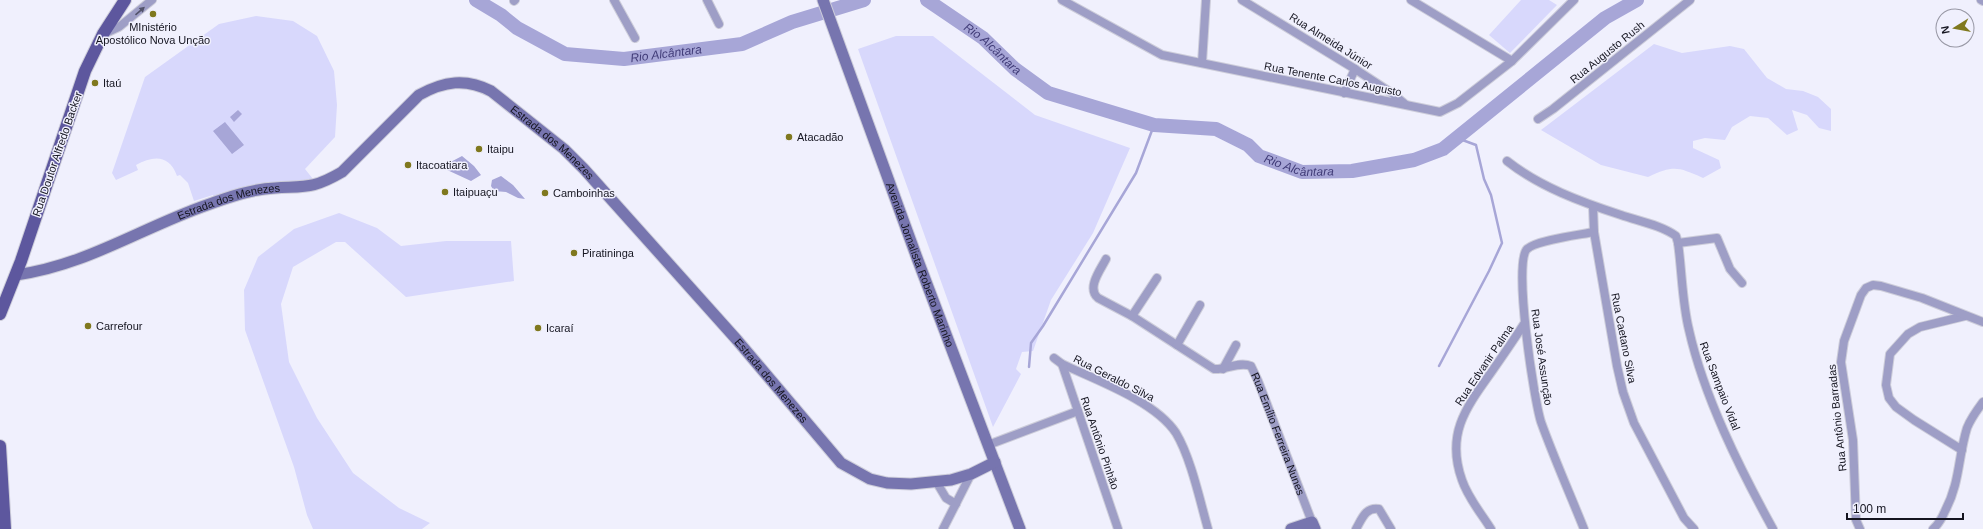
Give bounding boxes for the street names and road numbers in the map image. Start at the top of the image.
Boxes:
street label: Rua Almeida Júnior [1287,11,1375,72]
street label: Rua Augusto Rush [1568,18,1646,86]
street label: Rua Tenente Carlos Augusto [1263,60,1403,98]
street label: Rua Doutor Alfredo Backer [30,90,84,218]
street label: Estrada dos Menezes [508,103,597,182]
street label: Avenida Jornalista Roberto Marinho [884,181,956,349]
street label: Estrada dos Menezes [176,182,281,222]
street label: Rua Caetano Silva [1609,292,1639,385]
street label: Rua José Assunção [1529,308,1555,406]
street label: Rua Edvanir Palma [1453,322,1516,408]
street label: Estrada dos Menezes [732,336,811,425]
street label: Rua Sampaio Vidal [1698,340,1742,432]
street label: Rua Geraldo Silva [1072,352,1157,404]
street label: Rua Antônio Barradas [1825,363,1849,472]
street label: Rua Emílio Ferreira Nunes [1249,371,1307,497]
street label: Rua Antônio Pinhão [1078,395,1122,491]

